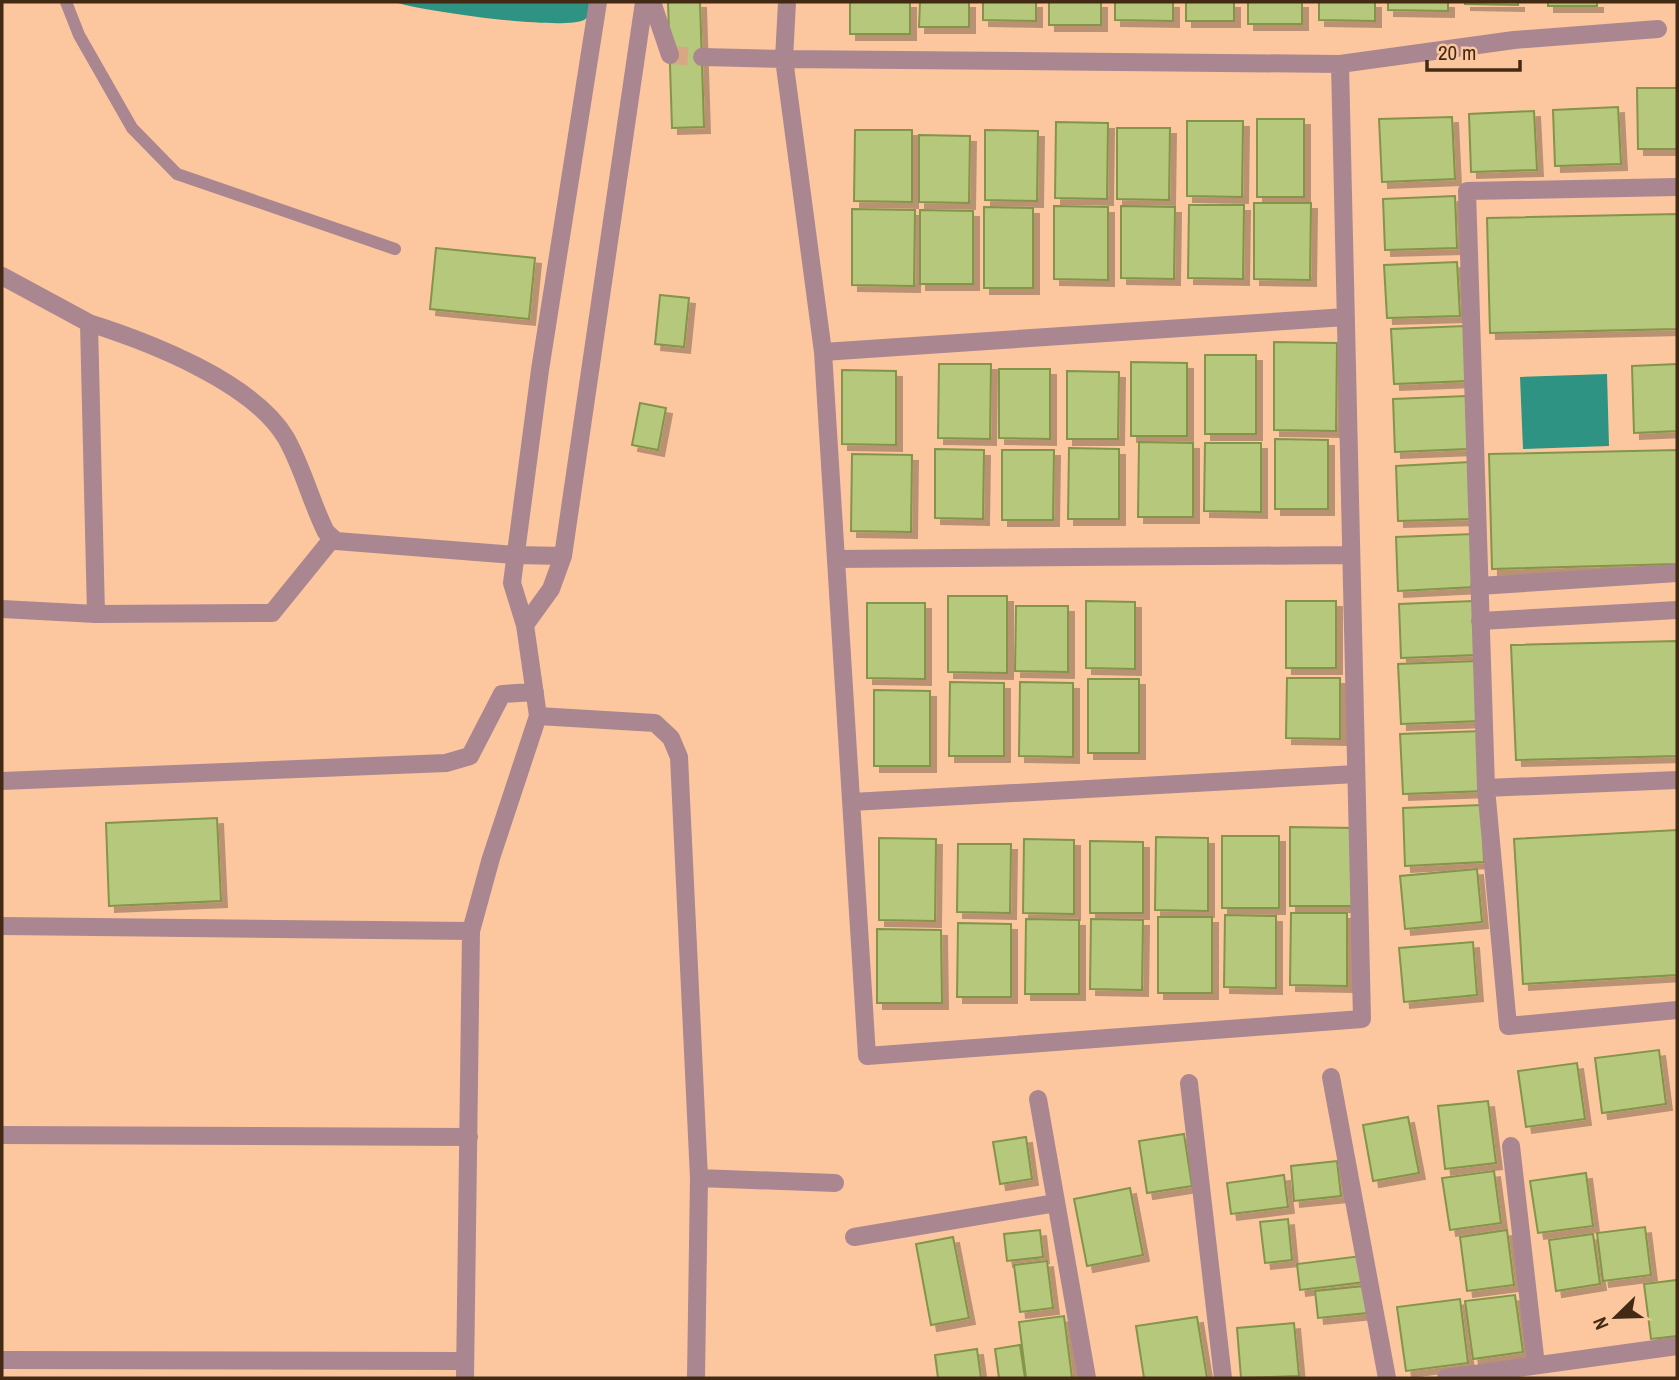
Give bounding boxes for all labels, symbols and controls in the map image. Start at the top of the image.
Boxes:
scale bar [1427,28,1520,72]
text: 20 m [1438,38,1476,67]
north arrow [1581,1282,1651,1352]
text: N [1586,1313,1615,1334]

